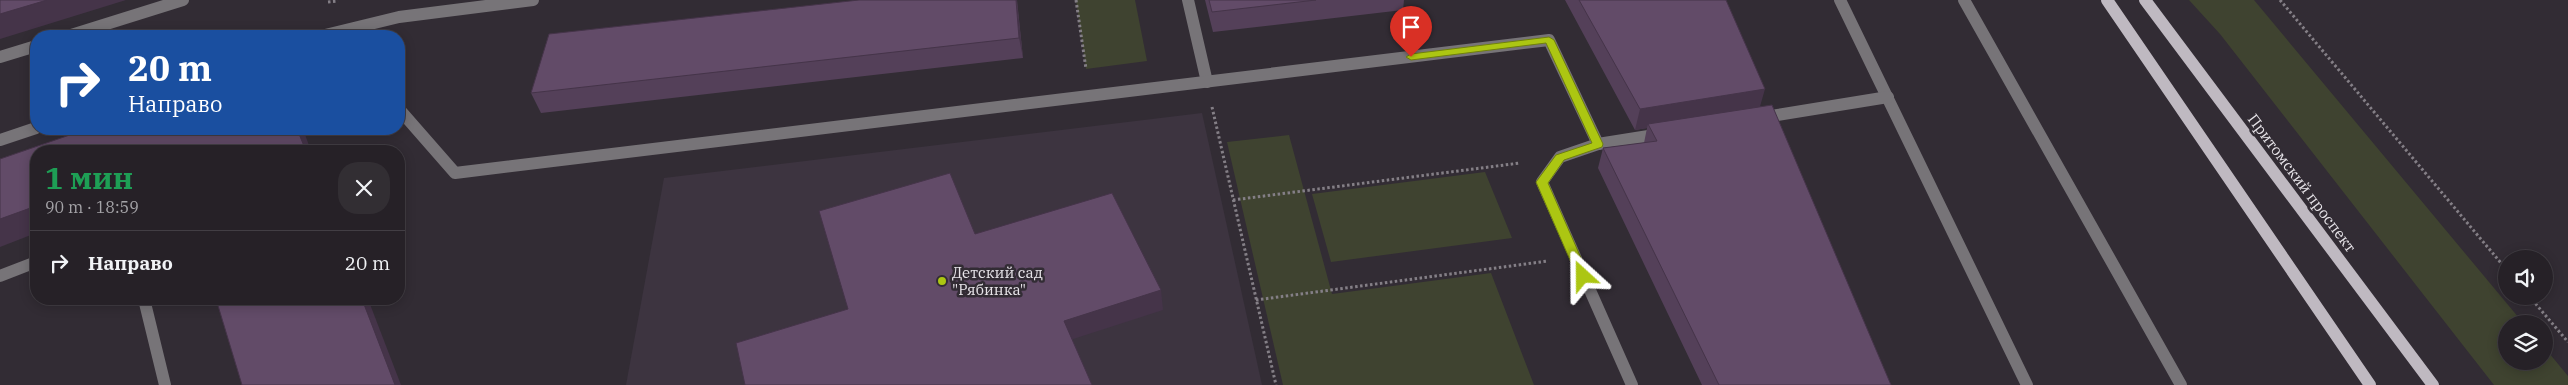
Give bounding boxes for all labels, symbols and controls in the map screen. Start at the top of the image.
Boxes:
pin [1390,6,1432,57]
icon: arrive [1397,13,1425,41]
text: 20 m [128,45,212,91]
icon: right [45,50,110,115]
text: Направо [128,89,222,118]
street label: Притомский проспект [2244,110,2360,256]
text: 1 мин [45,158,133,197]
button: close [338,162,390,214]
text: 90 m · 18:59 [45,197,139,217]
icon: right [45,249,73,277]
position arrow [1556,249,1608,301]
map controls [2498,250,2553,370]
button: sound [2498,250,2553,305]
text: Направо [88,251,173,275]
text: 20 m [345,251,390,275]
place label: Детский сад "Рябинка" [952,263,1043,299]
marker: Детский сад "Рябинка" [936,275,948,287]
button: layers [2498,315,2553,370]

